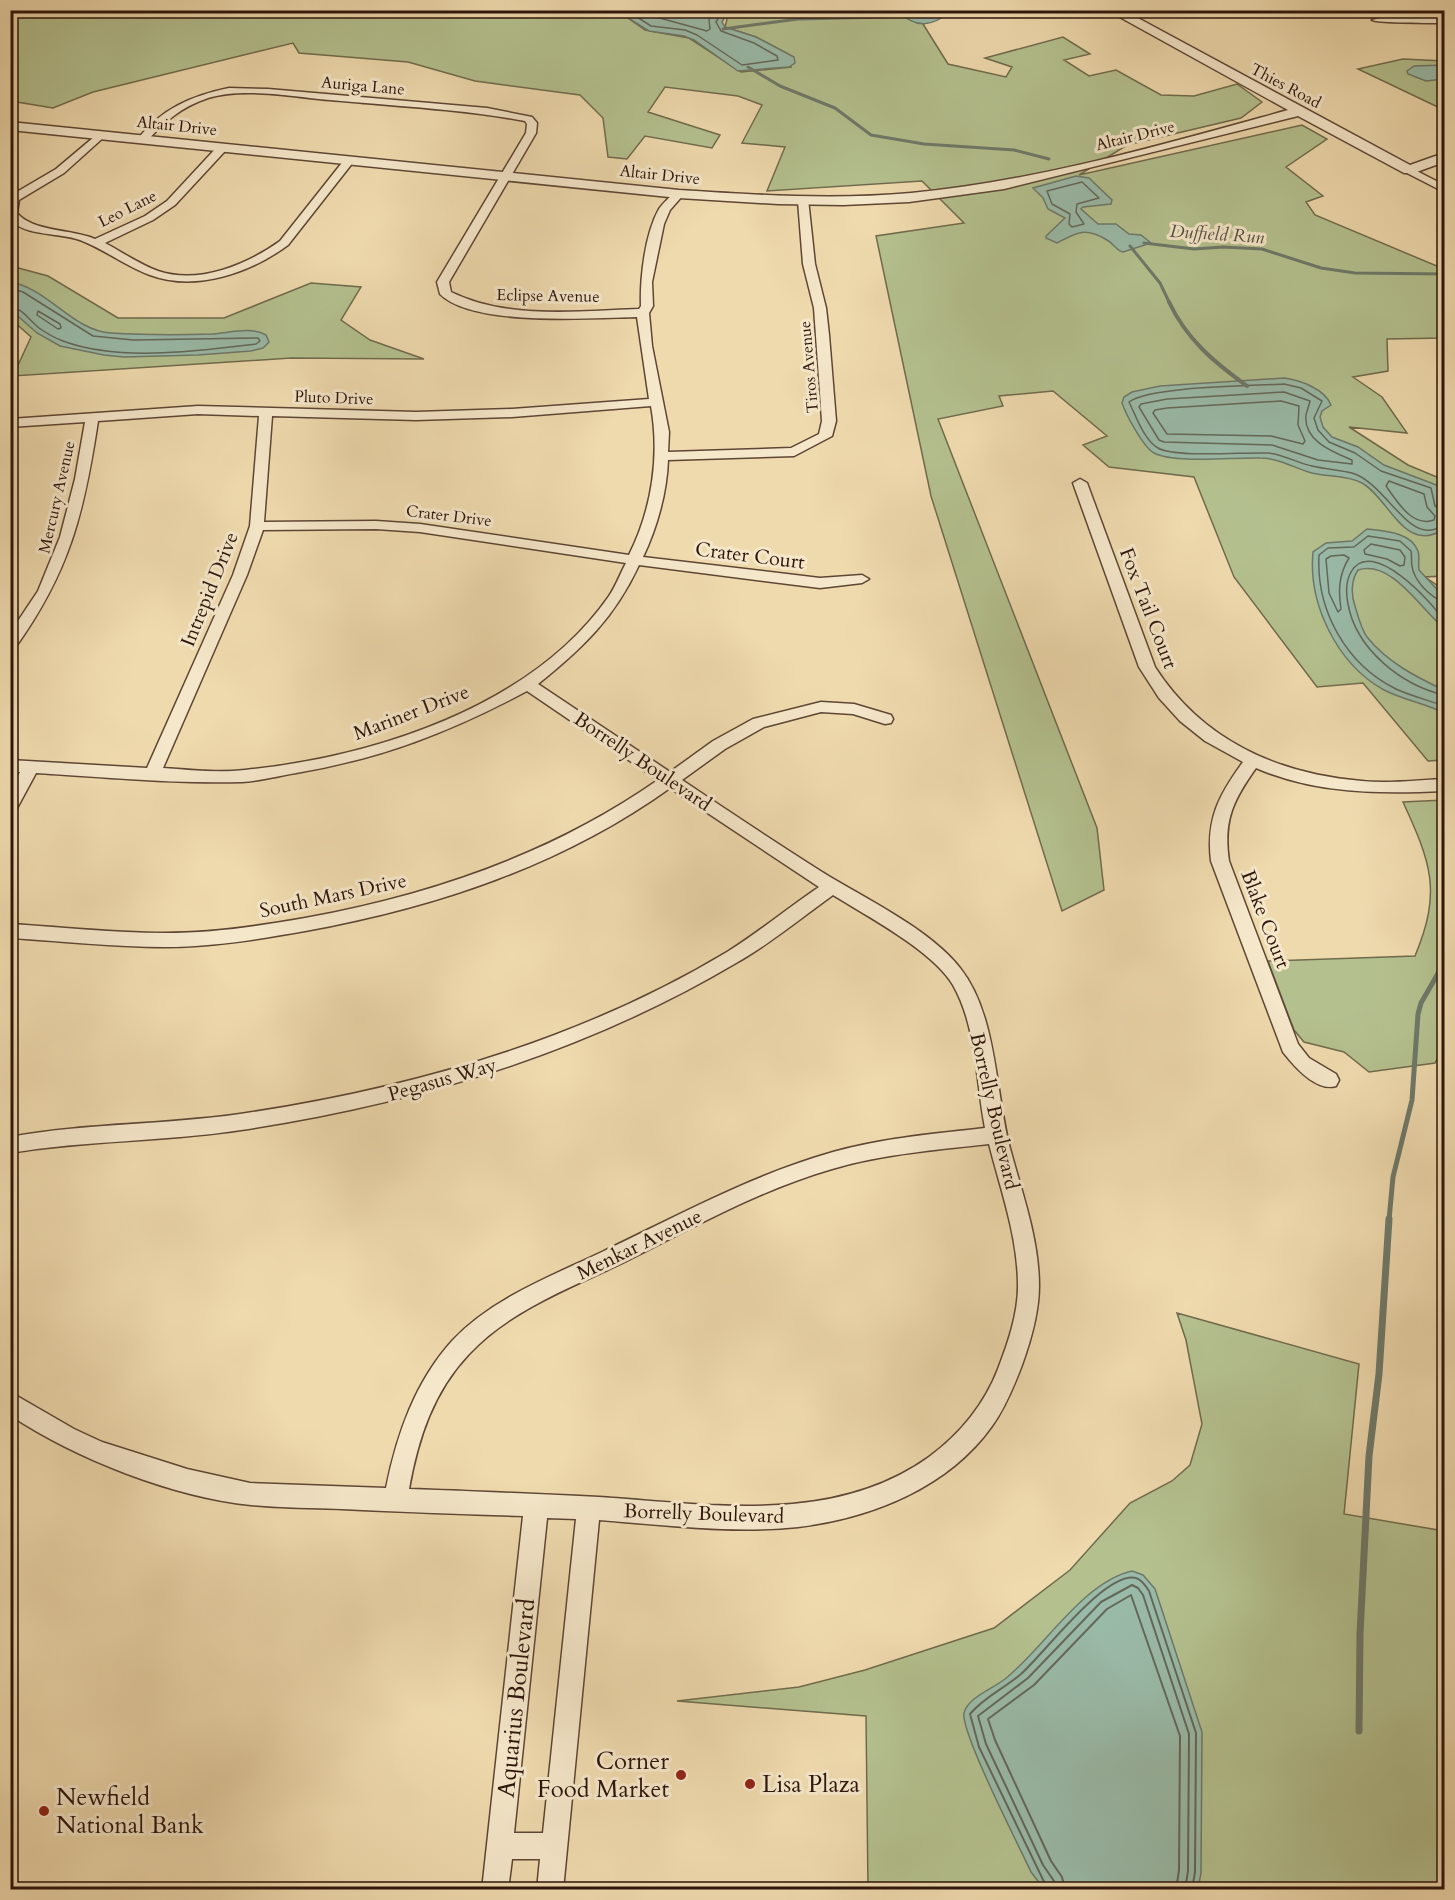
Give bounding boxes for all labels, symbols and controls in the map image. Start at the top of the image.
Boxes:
street label: Thies Road [1246,58,1325,114]
street label: Auriga Lane [320,71,406,101]
street label: Altair Drive [136,111,218,141]
street label: Altair Drive [1093,116,1177,156]
street label: Altair Drive [619,160,701,190]
street label: Leo Lane [94,185,160,233]
water label: Duffield Run [1169,219,1265,250]
street label: Eclipse Avenue [496,284,600,308]
street label: Tiros Avenue [794,320,824,414]
street label: Pluto Drive [294,386,374,410]
street label: Mercury Avenue [33,439,81,556]
street label: Crater Drive [405,500,493,532]
street label: Intrepid Drive [174,528,245,651]
street label: Crater Court [694,535,807,576]
street label: Fox Tail Court [1113,544,1184,673]
street label: Mariner Drive [349,678,473,747]
street label: Borrelly Boulevard [569,705,717,818]
street label: Blake Court [1234,866,1297,973]
street label: South Mars Drive [257,867,409,924]
street label: Borrelly Boulevard [963,1030,1026,1193]
street label: Pegasus Way [385,1051,500,1108]
street label: Menkar Avenue [572,1202,706,1286]
street label: Borrelly Boulevard [623,1497,785,1530]
street label: Aquarius Boulevard [490,1597,543,1799]
place label: Corner Food Market [537,1745,669,1806]
marker: Corner Food Market [674,1768,688,1782]
place label: Lisa Plaza [762,1768,861,1801]
marker: Lisa Plaza [743,1777,757,1791]
place label: Newfield National Bank [56,1781,204,1842]
marker: Newfield National Bank [37,1804,51,1818]

